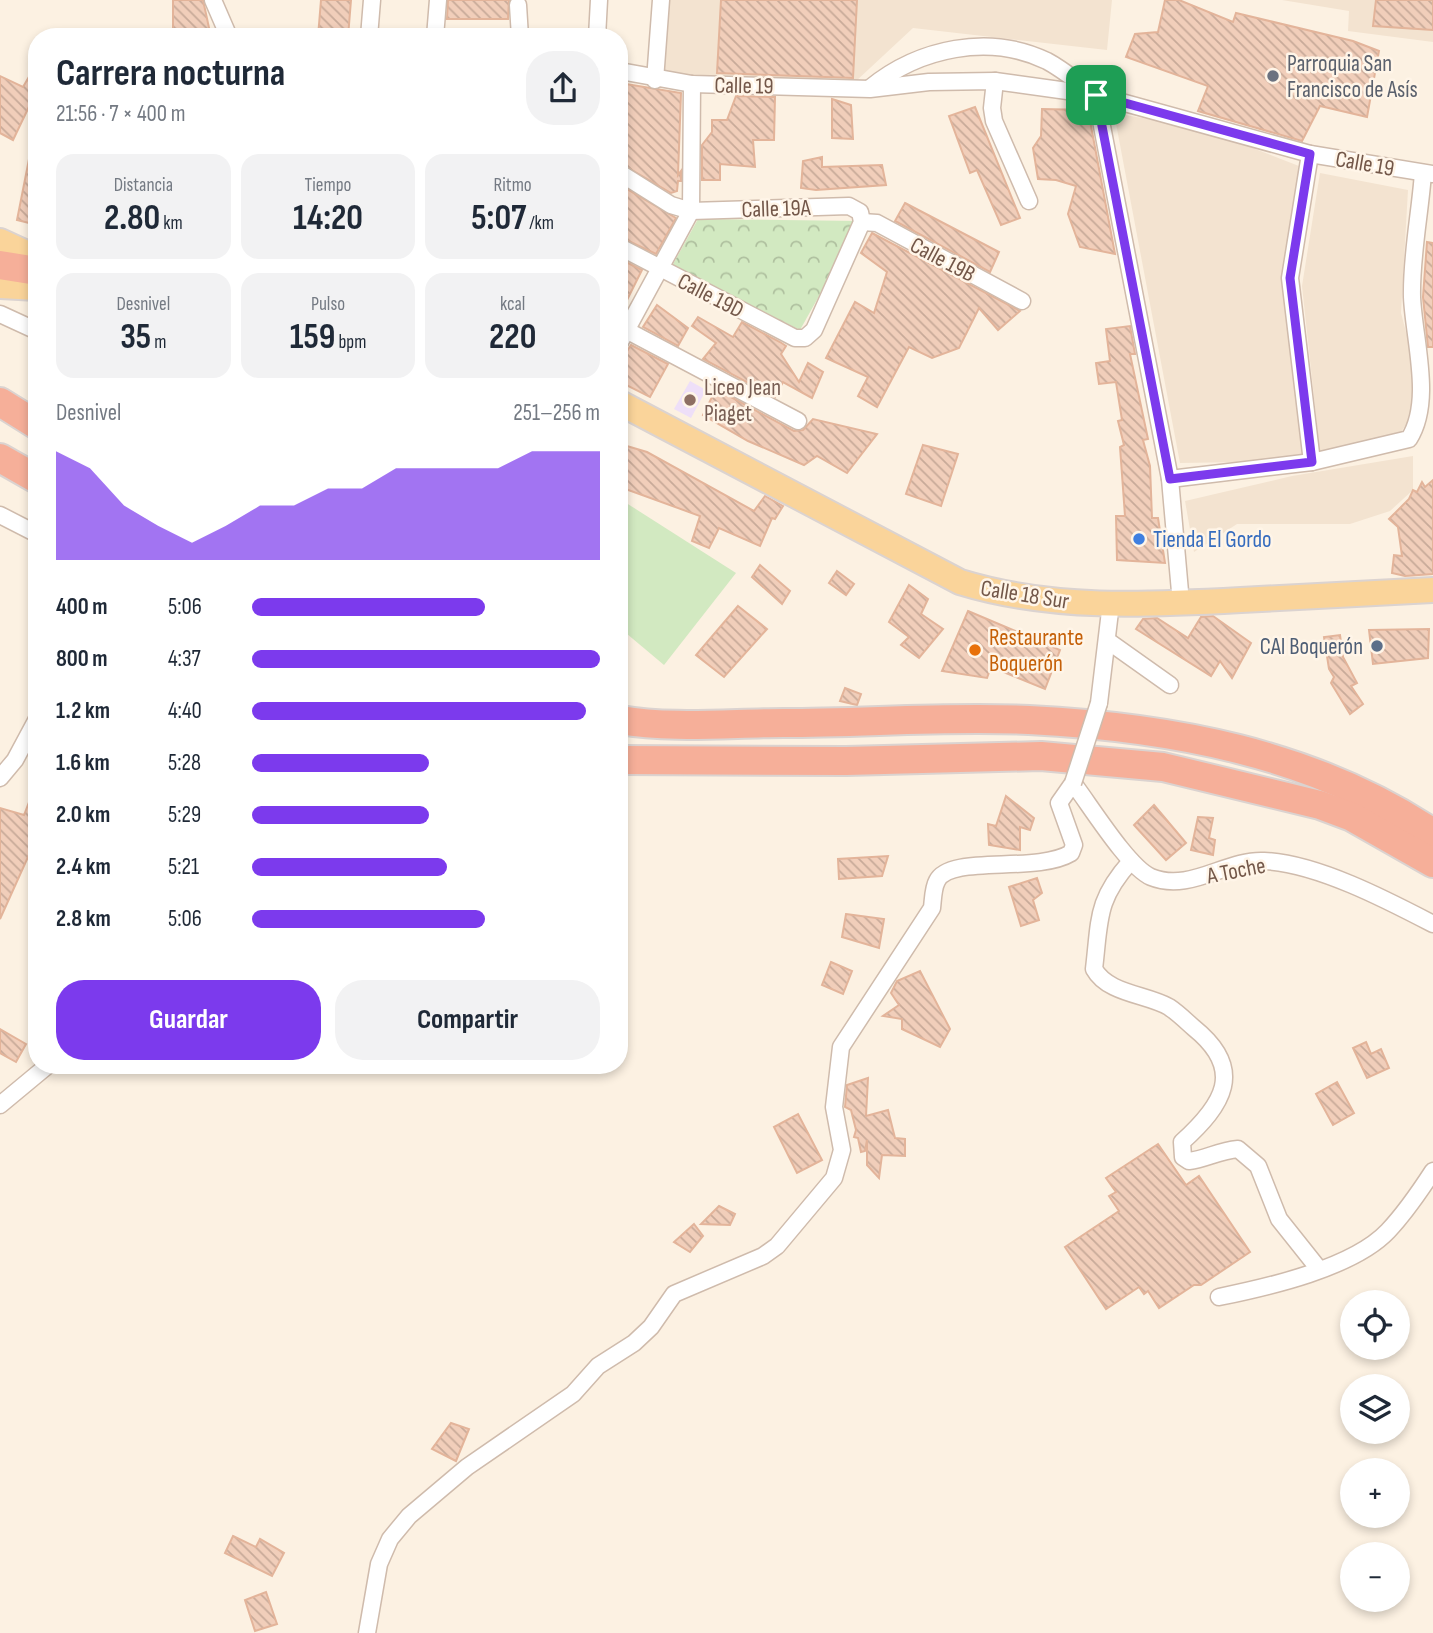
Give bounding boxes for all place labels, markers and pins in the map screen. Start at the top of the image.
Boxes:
place label: Parroquia San Francisco de Asís [1287,50,1418,104]
pin [1066,65,1126,125]
marker: Parroquia San Francisco de Asís [1265,68,1281,84]
place label: Liceo Jean Piaget [704,374,781,428]
marker: Liceo Jean Piaget [682,392,698,408]
place label: Tienda El Gordo [1153,526,1272,554]
marker: Tienda El Gordo [1131,531,1147,547]
place label: Restaurante Boquerón [989,624,1083,678]
place label: CAI Boquerón [1260,633,1363,661]
marker: CAI Boquerón [1369,638,1385,654]
marker: Restaurante Boquerón [967,642,983,658]

